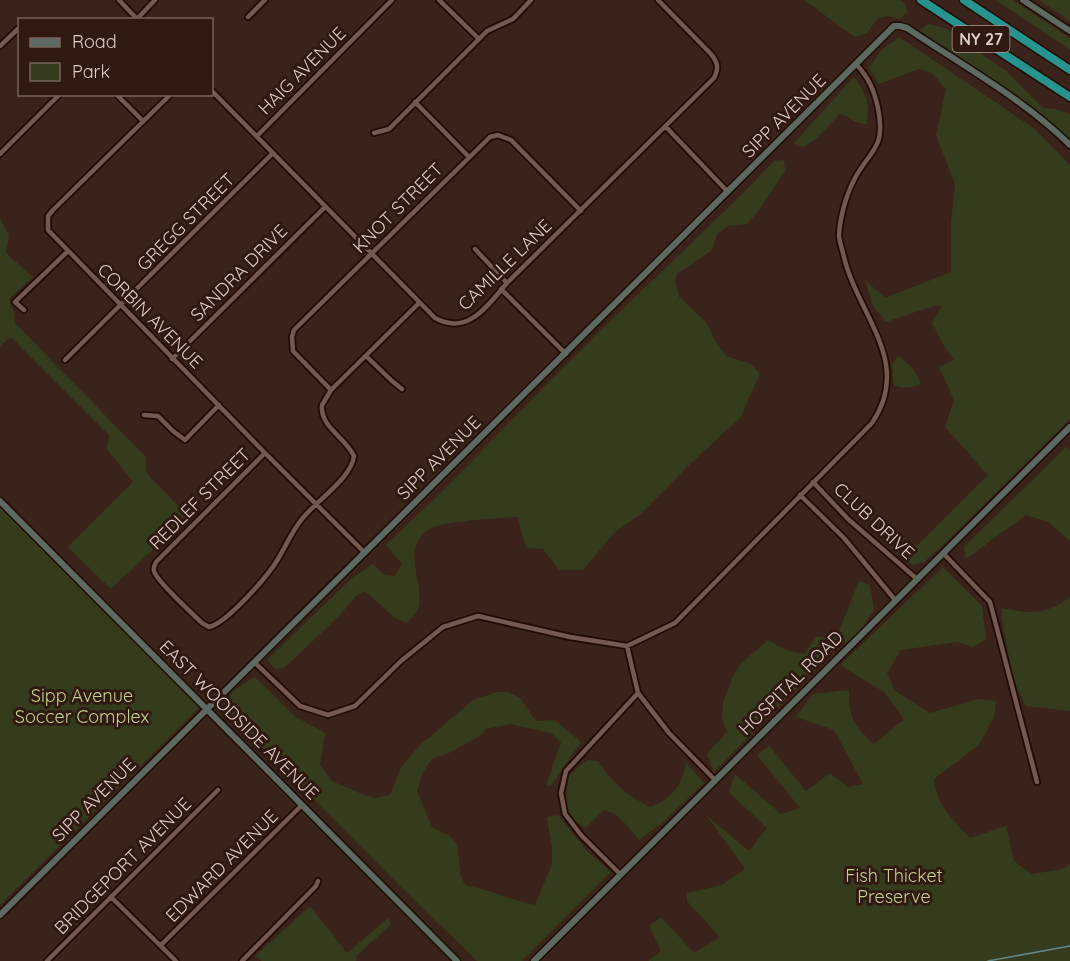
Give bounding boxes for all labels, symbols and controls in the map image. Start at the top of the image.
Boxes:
legend [18,18,213,96]
street label: HAIG AVENUE [253,22,350,119]
road number: NY 27 [952,26,1010,52]
text: Road [72,30,117,53]
text: Park [72,60,110,83]
street label: SIPP AVENUE [737,69,830,162]
street label: KNOT STREET [347,157,448,258]
street label: GREGG STREET [132,168,240,275]
street label: CAMILLE LANE [453,214,556,315]
street label: SANDRA DRIVE [185,219,292,326]
street label: CORBIN AVENUE [93,258,208,373]
street label: SIPP AVENUE [392,411,485,504]
street label: REDLEF STREET [144,443,255,554]
street label: CLUB DRIVE [829,477,920,564]
street label: HOSPITAL ROAD [734,626,848,740]
street label: EAST WOODSIDE AVENUE [155,635,324,804]
park label: Sipp Avenue Soccer Complex [15,684,149,728]
street label: SIPP AVENUE [47,753,140,846]
street label: BRIDGEPORT AVENUE [49,792,196,939]
street label: EDWARD AVENUE [160,804,283,927]
park label: Fish Thicket Preserve [845,864,943,908]

